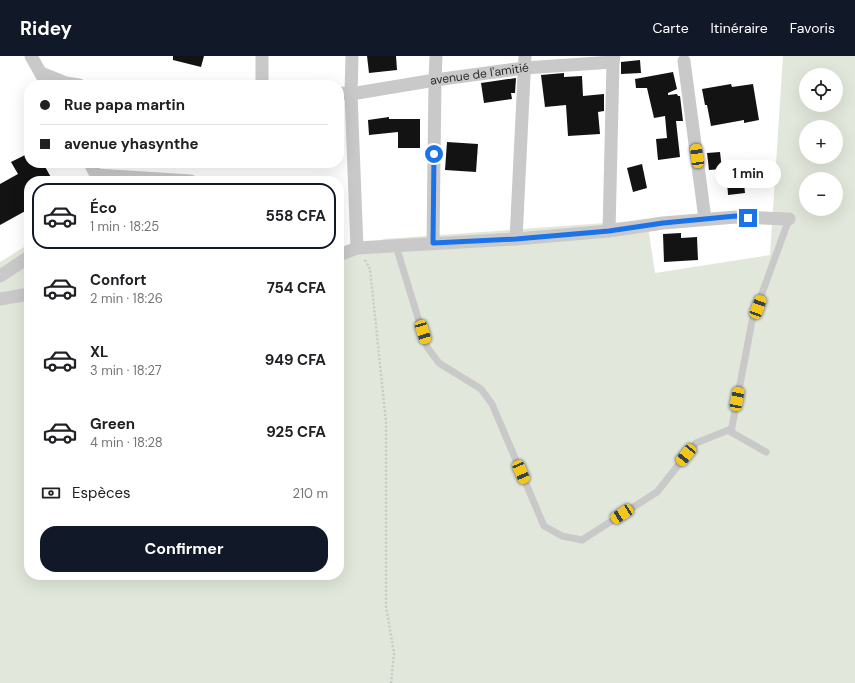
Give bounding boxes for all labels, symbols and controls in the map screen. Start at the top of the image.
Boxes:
text: Ridey [20,16,72,41]
text: Carte [653,19,689,37]
text: Itinéraire [711,19,768,37]
text: Favoris [790,19,835,37]
street label: avenue de l'amitié [429,60,530,89]
map controls [799,68,843,216]
button: locate [799,68,843,112]
text: Rue papa martin [64,95,185,115]
button: + [799,120,843,164]
text: avenue yhasynthe [64,134,199,154]
car [689,143,705,169]
route start [425,145,443,163]
callout: 1 min [715,160,781,188]
text: 1 min [732,165,764,182]
button: − [799,172,843,216]
icon: car [42,198,78,234]
text: Éco [90,198,117,218]
text: 558 CFA [265,206,326,226]
route end [739,209,757,227]
text: 1 min · 18:25 [90,218,159,235]
icon: car [42,270,78,306]
text: Confort [90,270,147,290]
text: 754 CFA [267,278,326,298]
text: 2 min · 18:26 [90,290,163,307]
car [748,294,768,320]
car [414,319,432,345]
icon: car [42,342,78,378]
text: XL [90,342,108,362]
text: 949 CFA [265,350,326,370]
text: 3 min · 18:27 [90,362,162,379]
car [729,386,745,412]
icon: car [42,414,78,450]
text: Green [90,414,135,434]
text: 925 CFA [266,422,326,442]
text: 4 min · 18:28 [90,434,163,451]
car [674,442,698,468]
car [511,459,531,485]
icon: cash [40,482,62,504]
text: Espèces [72,483,131,503]
text: 210 m [293,485,328,502]
car [609,502,635,526]
button: Confirmer [40,526,328,572]

